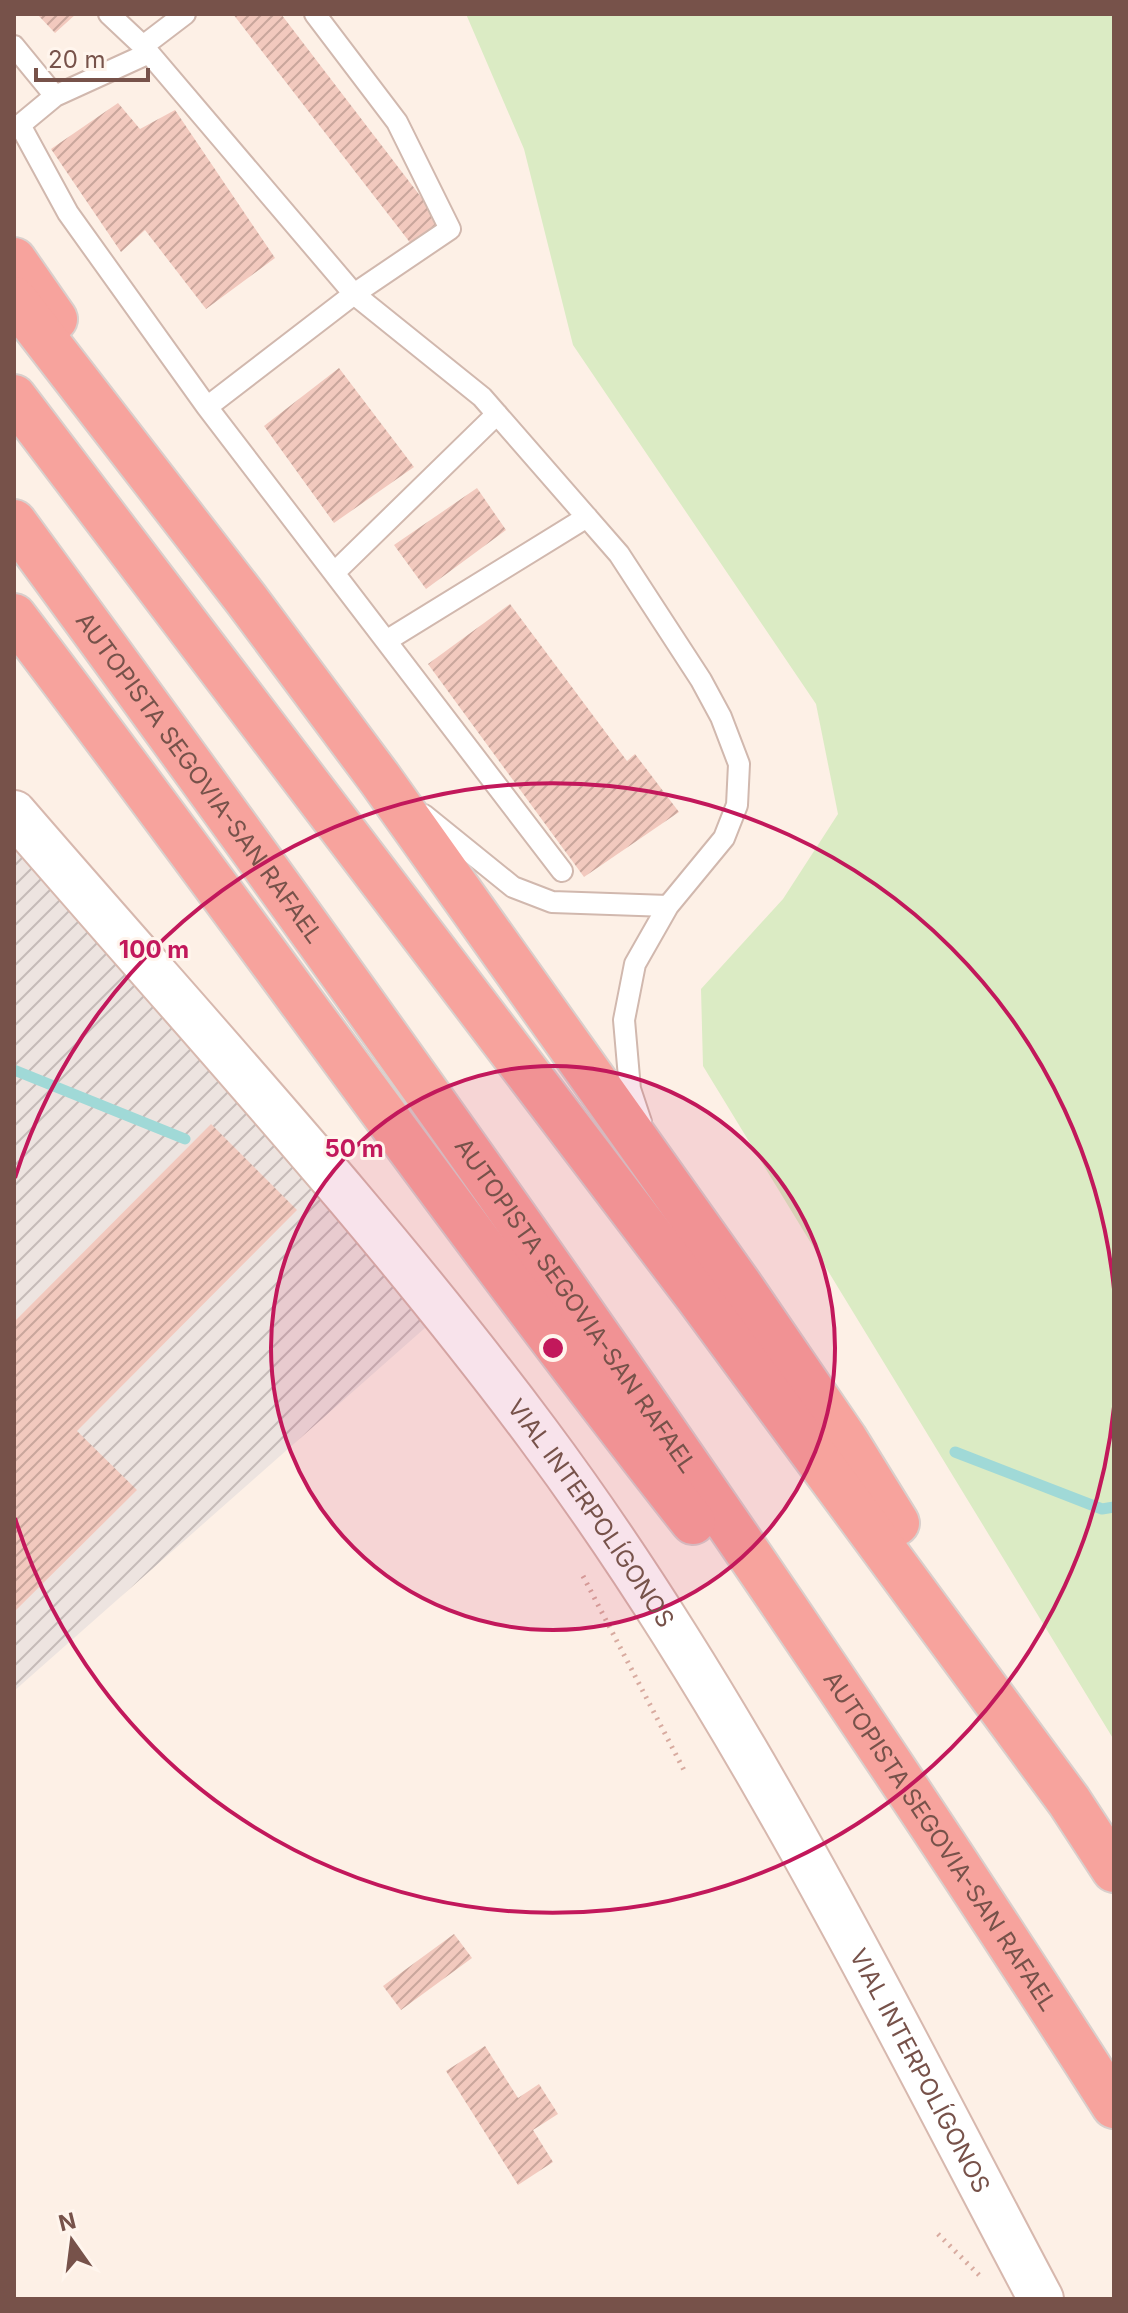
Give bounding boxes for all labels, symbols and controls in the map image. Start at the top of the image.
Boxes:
scale bar [36,32,148,82]
text: 20 m [48,45,106,74]
street label: AUTOPISTA SEGOVIA-SAN RAFAEL [70,606,330,948]
text: 100 m [119,935,189,964]
street label: AUTOPISTA SEGOVIA-SAN RAFAEL [449,1132,703,1478]
text: 50 m [324,1134,384,1163]
centre of rings [539,1334,567,1362]
street label: VIAL INTERPOLÍGONOS [502,1393,681,1632]
street label: AUTOPISTA SEGOVIA-SAN RAFAEL [818,1665,1063,2016]
street label: VIAL INTERPOLÍGONOS [844,1943,997,2197]
north arrow [32,2201,112,2281]
text: N [56,2207,78,2236]

